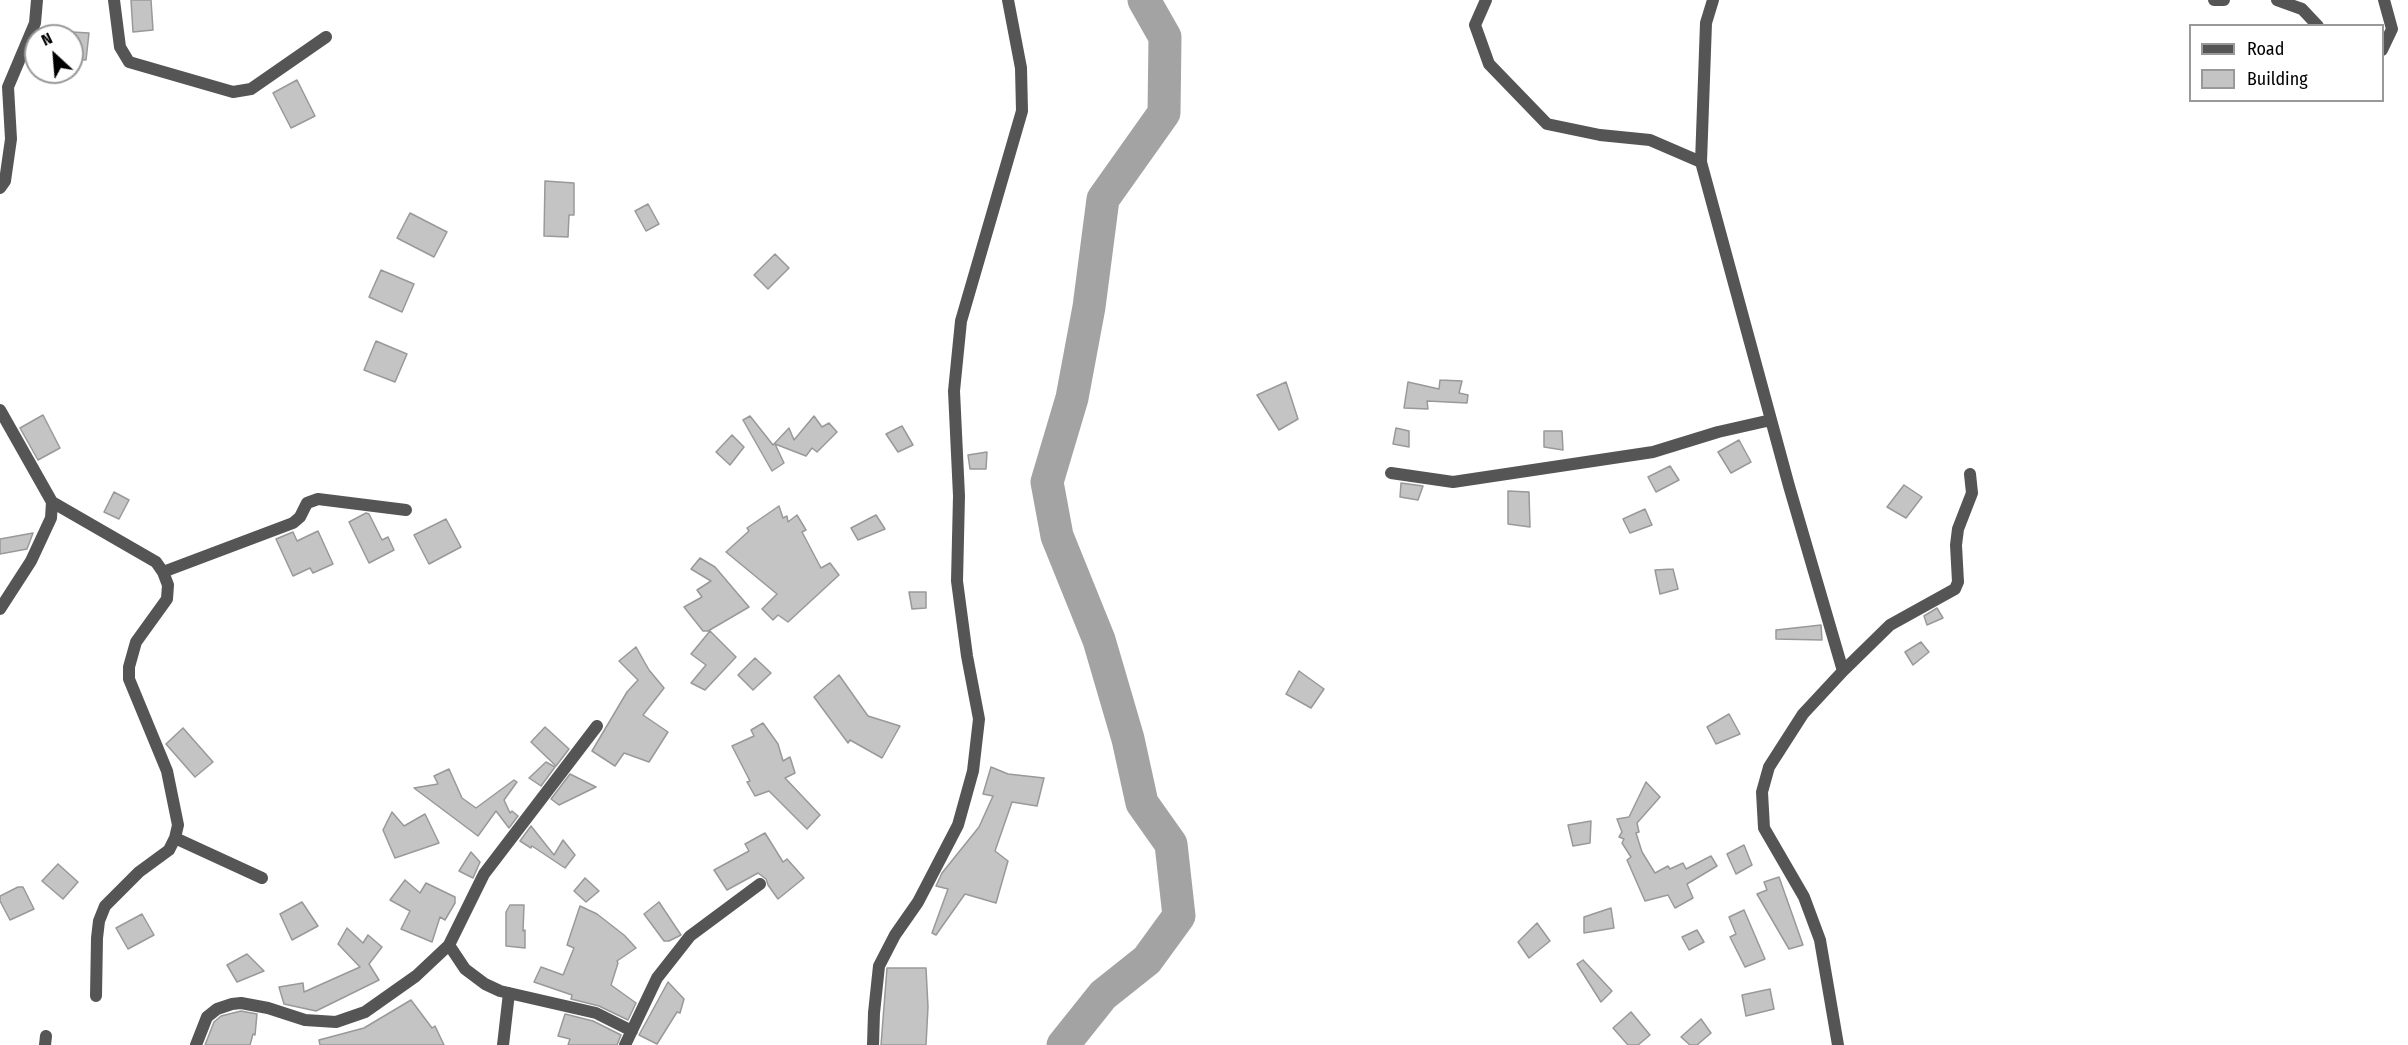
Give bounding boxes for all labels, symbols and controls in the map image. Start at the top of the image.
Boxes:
north arrow [24,24,84,84]
legend [2189,24,2384,102]
text: N [38,29,55,50]
text: Road [2247,38,2284,60]
text: Building [2247,68,2308,90]

